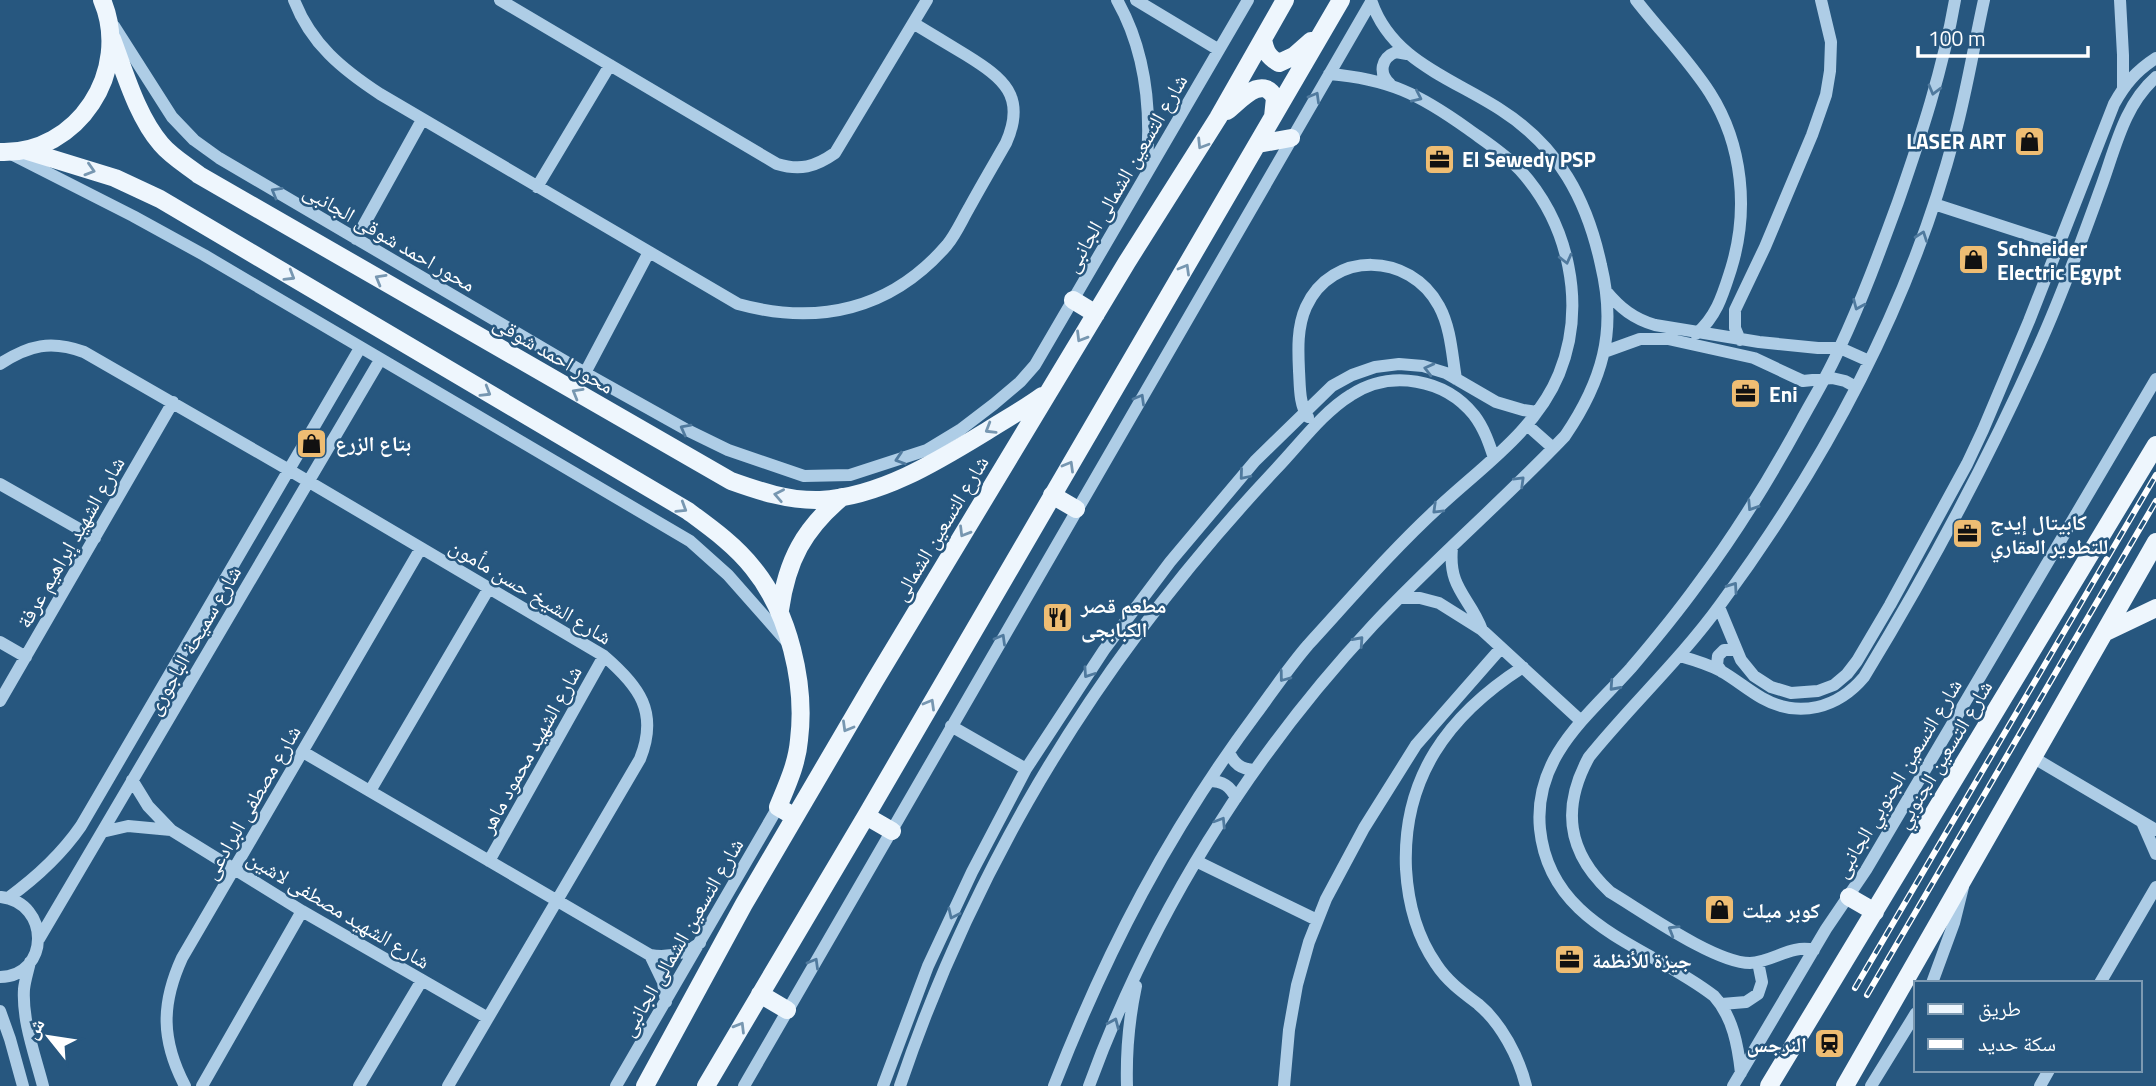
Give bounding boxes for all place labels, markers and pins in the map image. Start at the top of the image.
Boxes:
shop icon: LASER ART [2012,124,2046,158]
place label: LASER ART [1906,125,2006,157]
office icon: El Sewedy PSP [1422,142,1456,176]
place label: El Sewedy PSP [1462,143,1596,175]
place label: Schneider Electric Egypt [1997,232,2122,288]
shop icon: Schneider Electric Egypt [1957,243,1991,277]
office icon: Eni [1729,377,1763,411]
place label: Eni [1769,378,1798,410]
shop icon: بتاع الزرع [295,426,329,460]
place label: بتاع الزرع [335,427,411,459]
place label: كابيتال إيدج للتطوير العقاري [1990,506,2108,563]
office icon: كابيتال إيدج للتطوير العقاري [1950,517,1984,551]
place label: مطعم قصر الكبابجى [1080,589,1166,645]
restaurant icon: مطعم قصر الكبابجى [1041,600,1075,634]
shop icon: كوبر ميلت [1702,893,1736,927]
place label: كوبر ميلت [1742,894,1820,926]
office icon: جيزة للأنظمة [1552,943,1586,977]
place label: جيزة للأنظمة [1592,944,1692,976]
station icon: النرجس [1813,1027,1847,1061]
place label: النرجس [1747,1028,1807,1060]

